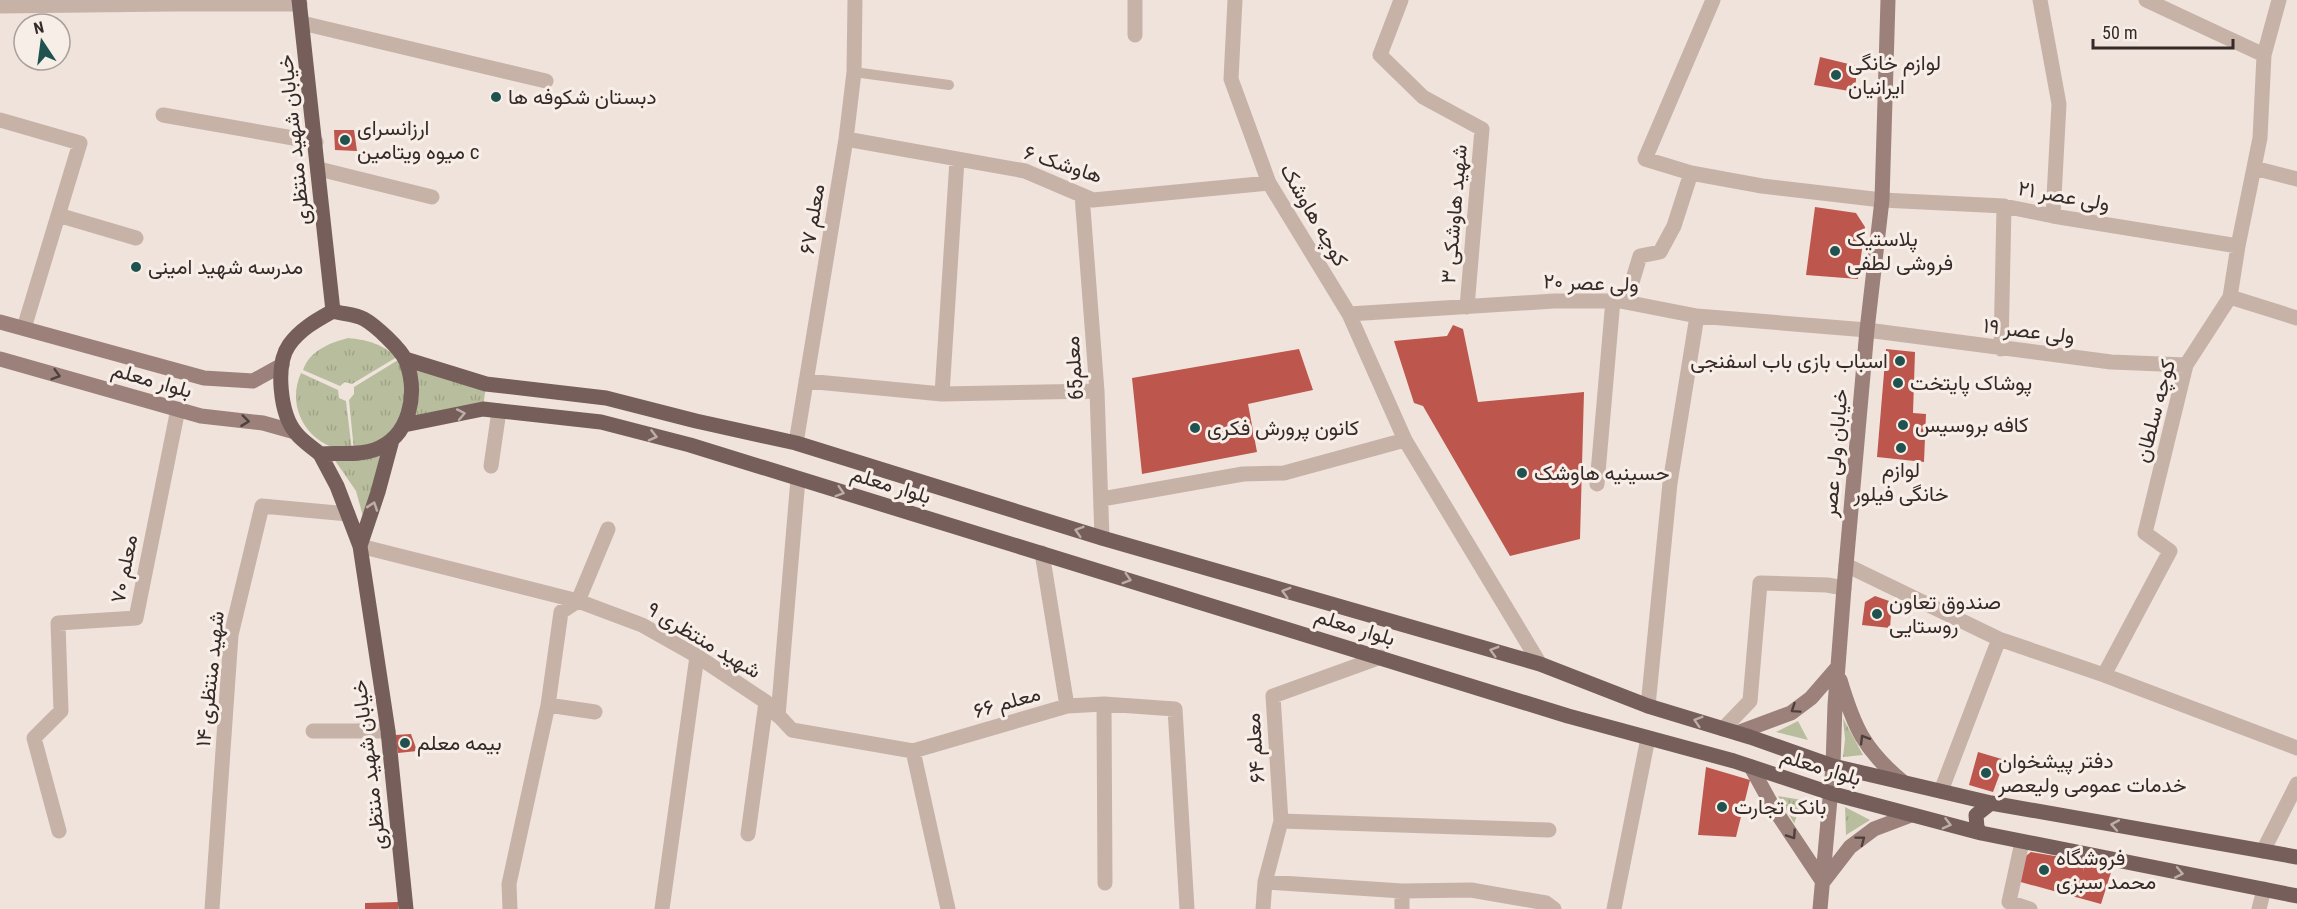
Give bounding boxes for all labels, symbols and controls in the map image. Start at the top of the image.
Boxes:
north arrow [12,12,72,72]
scale bar [2093,12,2232,50]
text: N [32,18,46,38]
text: 50 m [2102,22,2137,43]
place label: لوازم خانگی ایرانیان [1848,51,1941,100]
street label: خیابان شهید منتظری [273,53,316,227]
marker: لوازم خانگی ایرانیان [1829,68,1843,82]
place label: دبستان شکوفه ها [508,85,657,110]
marker: دبستان شکوفه ها [489,90,503,104]
place label: ارزانسرای میوه ویتامین c [357,116,480,165]
marker: ارزانسرای میوه ویتامین c [338,133,352,147]
street label: هاوشک ۶ [1021,140,1105,189]
street label: شهید هاوشکی ۳ [1436,143,1473,285]
street label: کوچه هاوشک [1273,160,1353,271]
street label: ولی عصر ۲۱ [2016,176,2112,217]
street label: معلم ۶۷ [795,182,831,256]
place label: پلاستیک فروشی لطفی [1847,227,1953,276]
marker: پلاستیک فروشی لطفی [1828,244,1842,258]
place label: مدرسه شهید امینی [148,255,303,280]
marker: مدرسه شهید امینی [129,260,143,274]
street label: ولی عصر ۲۰ [1543,269,1639,298]
street label: ولی عصر ۱۹ [1982,313,2076,350]
street label: معلم65 [1060,335,1090,401]
place label: اسباب بازی باب اسفنجی [1690,349,1888,374]
marker: اسباب بازی باب اسفنجی [1893,354,1907,368]
street label: بلوار معلم [109,357,195,405]
street label: کوچه سلطان [2130,357,2182,466]
one-way arrow [50,368,61,380]
place label: پوشاک پایتخت [1910,371,2032,397]
marker: پوشاک پایتخت [1891,376,1905,390]
street label: خیابان ولی عصر [1817,388,1854,519]
one-way arrow [456,408,466,421]
place label: کافه بروسیس [1915,413,2029,438]
one-way arrow [241,414,250,427]
place label: کانون پرورش فکری [1207,416,1359,442]
marker: کافه بروسیس [1896,418,1910,432]
marker: کانون پرورش فکری [1188,421,1202,435]
one-way arrow [648,428,658,441]
marker: لوازم خانگی فیلور [1894,441,1908,455]
place label: لوازم خانگی فیلور [1852,458,1949,507]
street label: بلوار معلم [848,461,934,510]
place label: حسینیه هاوشک [1534,461,1670,486]
marker: حسینیه هاوشک [1515,466,1529,480]
one-way arrow [834,484,845,497]
one-way arrow [366,501,378,512]
one-way arrow [1074,526,1085,538]
street label: معلم ۷۰ [106,533,144,606]
one-way arrow [1121,572,1132,584]
one-way arrow [1281,587,1292,599]
place label: صندوق تعاون روستایی [1889,590,2001,639]
street label: شهید منتظری ۹ [642,597,765,684]
street label: بلوار معلم [1312,603,1398,652]
marker: صندوق تعاون روستایی [1870,607,1884,621]
street label: شهید منتظری ۱۴ [191,610,230,748]
one-way arrow [1489,646,1499,658]
street label: خیابان شهید منتظری [347,678,392,852]
street label: معلم ۶۶ [971,681,1044,725]
one-way arrow [1791,702,1802,713]
street label: معلم ۶۴ [1241,712,1271,784]
one-way arrow [1693,716,1704,729]
place label: بیمه معلم [417,731,502,757]
one-way arrow [1859,735,1871,745]
marker: بیمه معلم [398,736,412,750]
street label: بلوار معلم [1778,743,1864,792]
place label: دفتر پیشخوان خدمات عمومی ولیعصر [1997,749,2187,798]
marker: دفتر پیشخوان خدمات عمومی ولیعصر [1979,766,1993,780]
place label: بانک تجارت [1734,795,1826,820]
marker: بانک تجارت [1715,800,1729,814]
one-way arrow [1942,817,1952,830]
one-way arrow [2111,819,2121,832]
one-way arrow [1785,828,1796,839]
one-way arrow [1854,836,1865,847]
place label: فروشگاه محمد سبزی [2056,846,2156,895]
marker: فروشگاه محمد سبزی [2037,863,2051,877]
one-way arrow [2174,866,2184,879]

